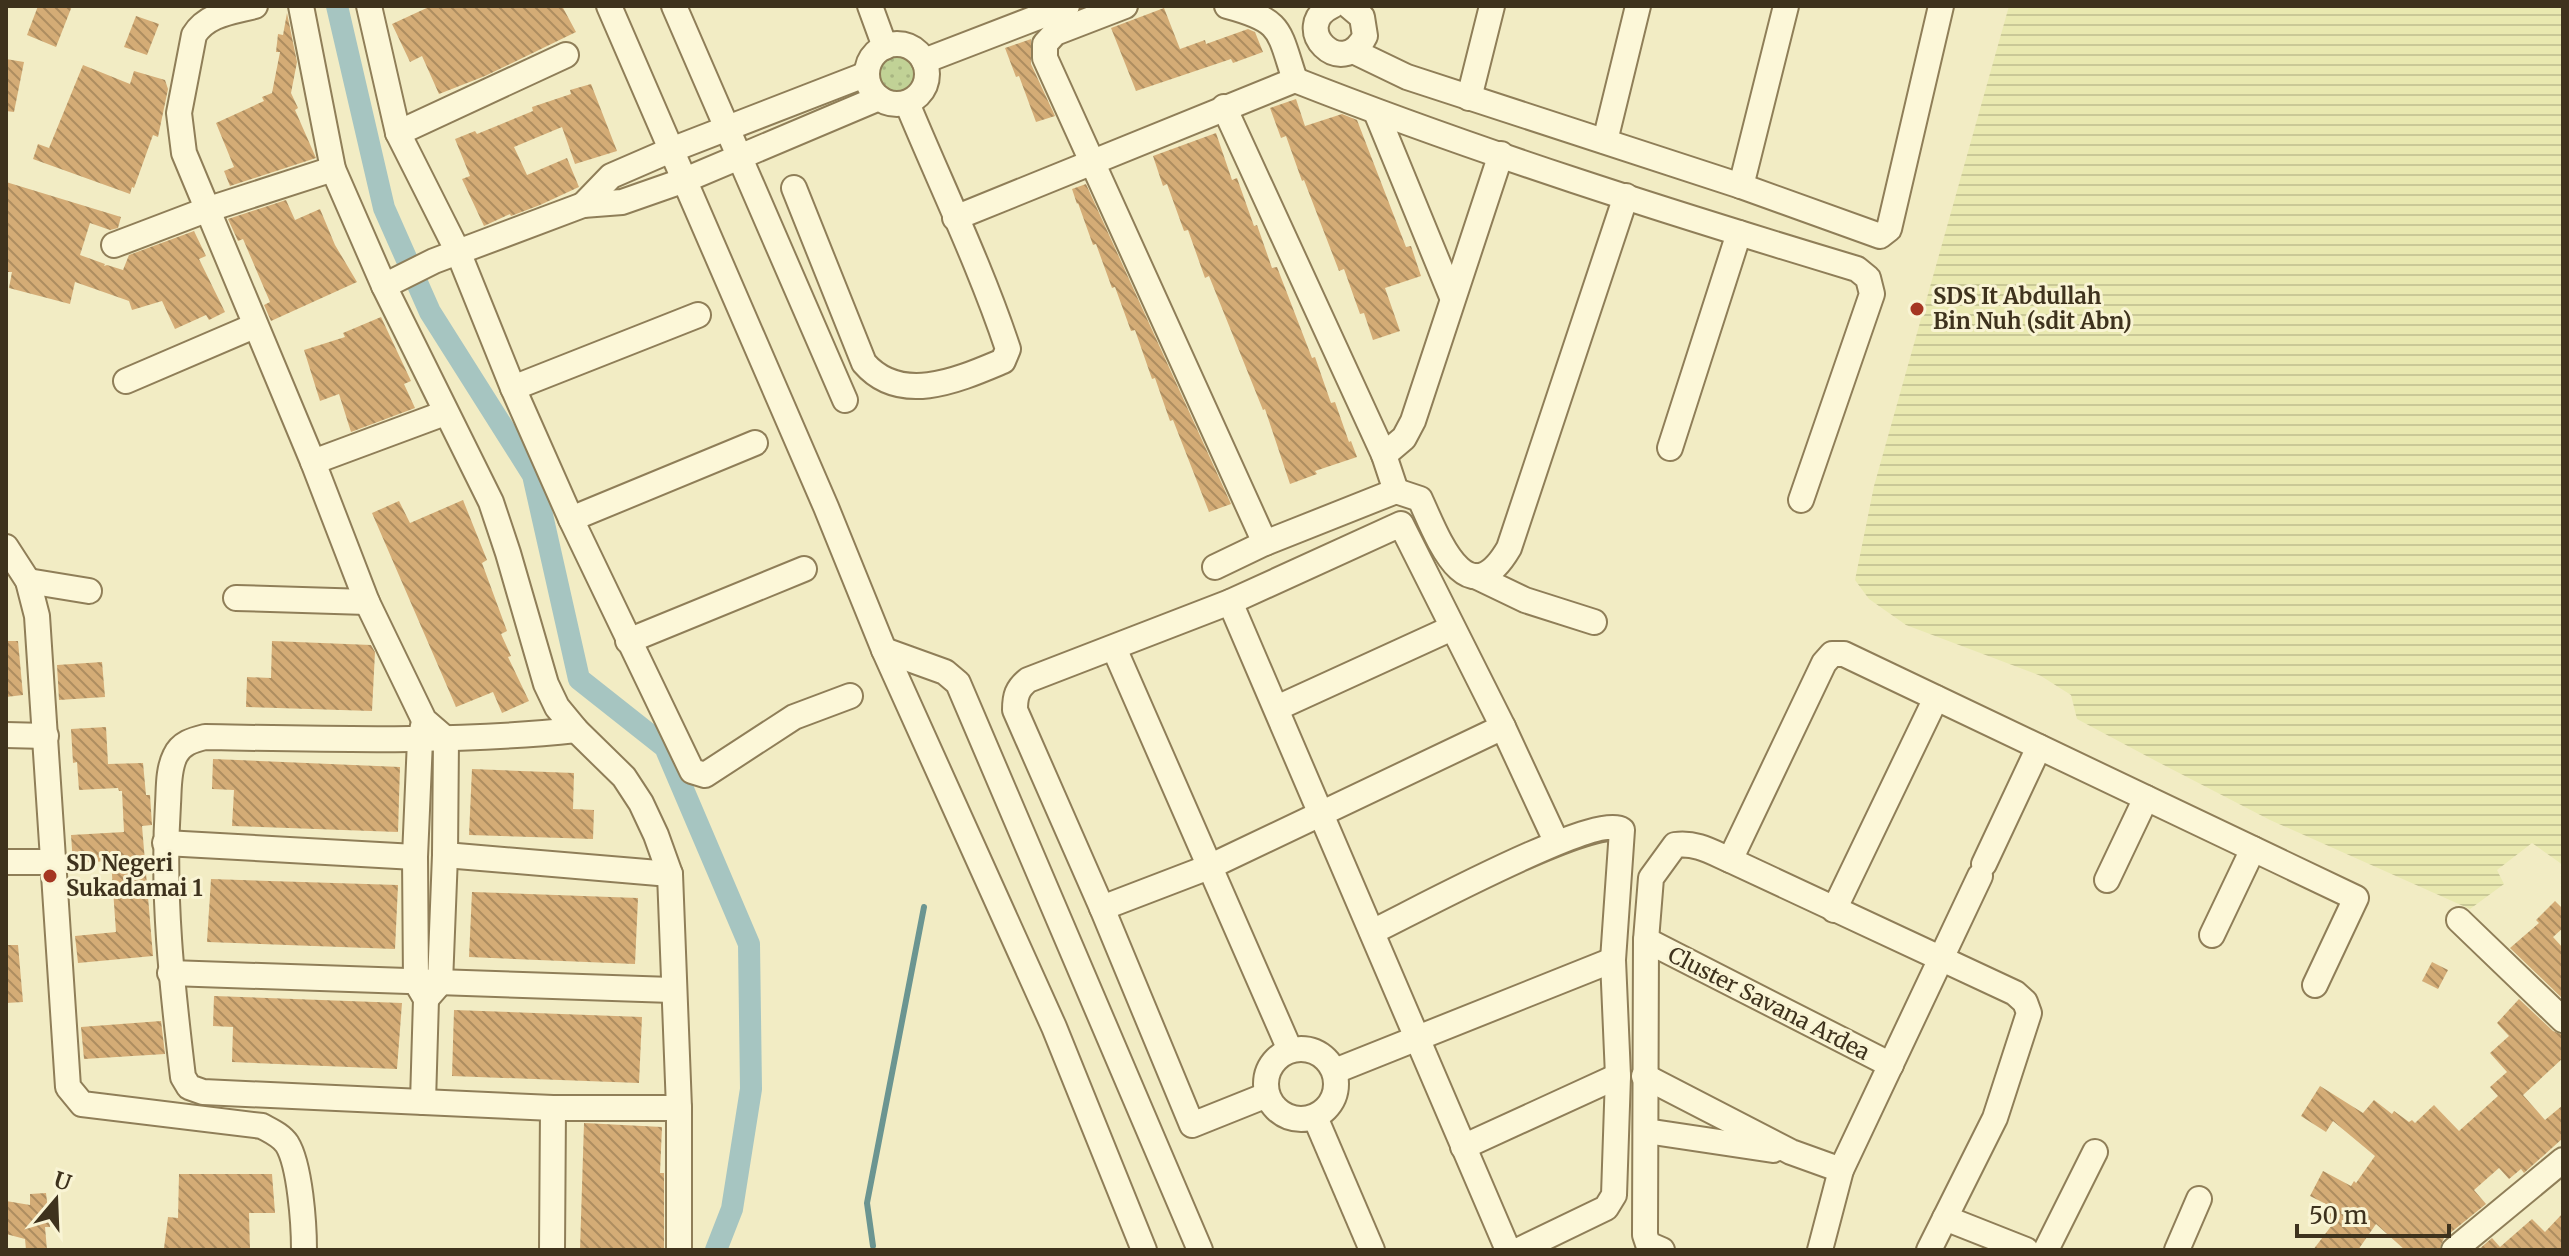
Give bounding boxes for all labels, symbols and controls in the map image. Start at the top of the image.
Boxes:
place label: SDS It Abdullah Bin Nuh (sdit Abn) [1933,282,2132,335]
marker: SDS It Abdullah Bin Nuh (sdit Abn) [1908,300,1926,318]
place label: SD Negeri Sukadamai 1 [66,849,203,902]
marker: SD Negeri Sukadamai 1 [41,867,59,885]
street label: Cluster Savana Ardea [1664,940,1875,1066]
north arrow [16,1160,96,1240]
text: U [50,1165,75,1197]
scale bar [2297,1188,2449,1238]
text: 50 m [2309,1200,2368,1231]

